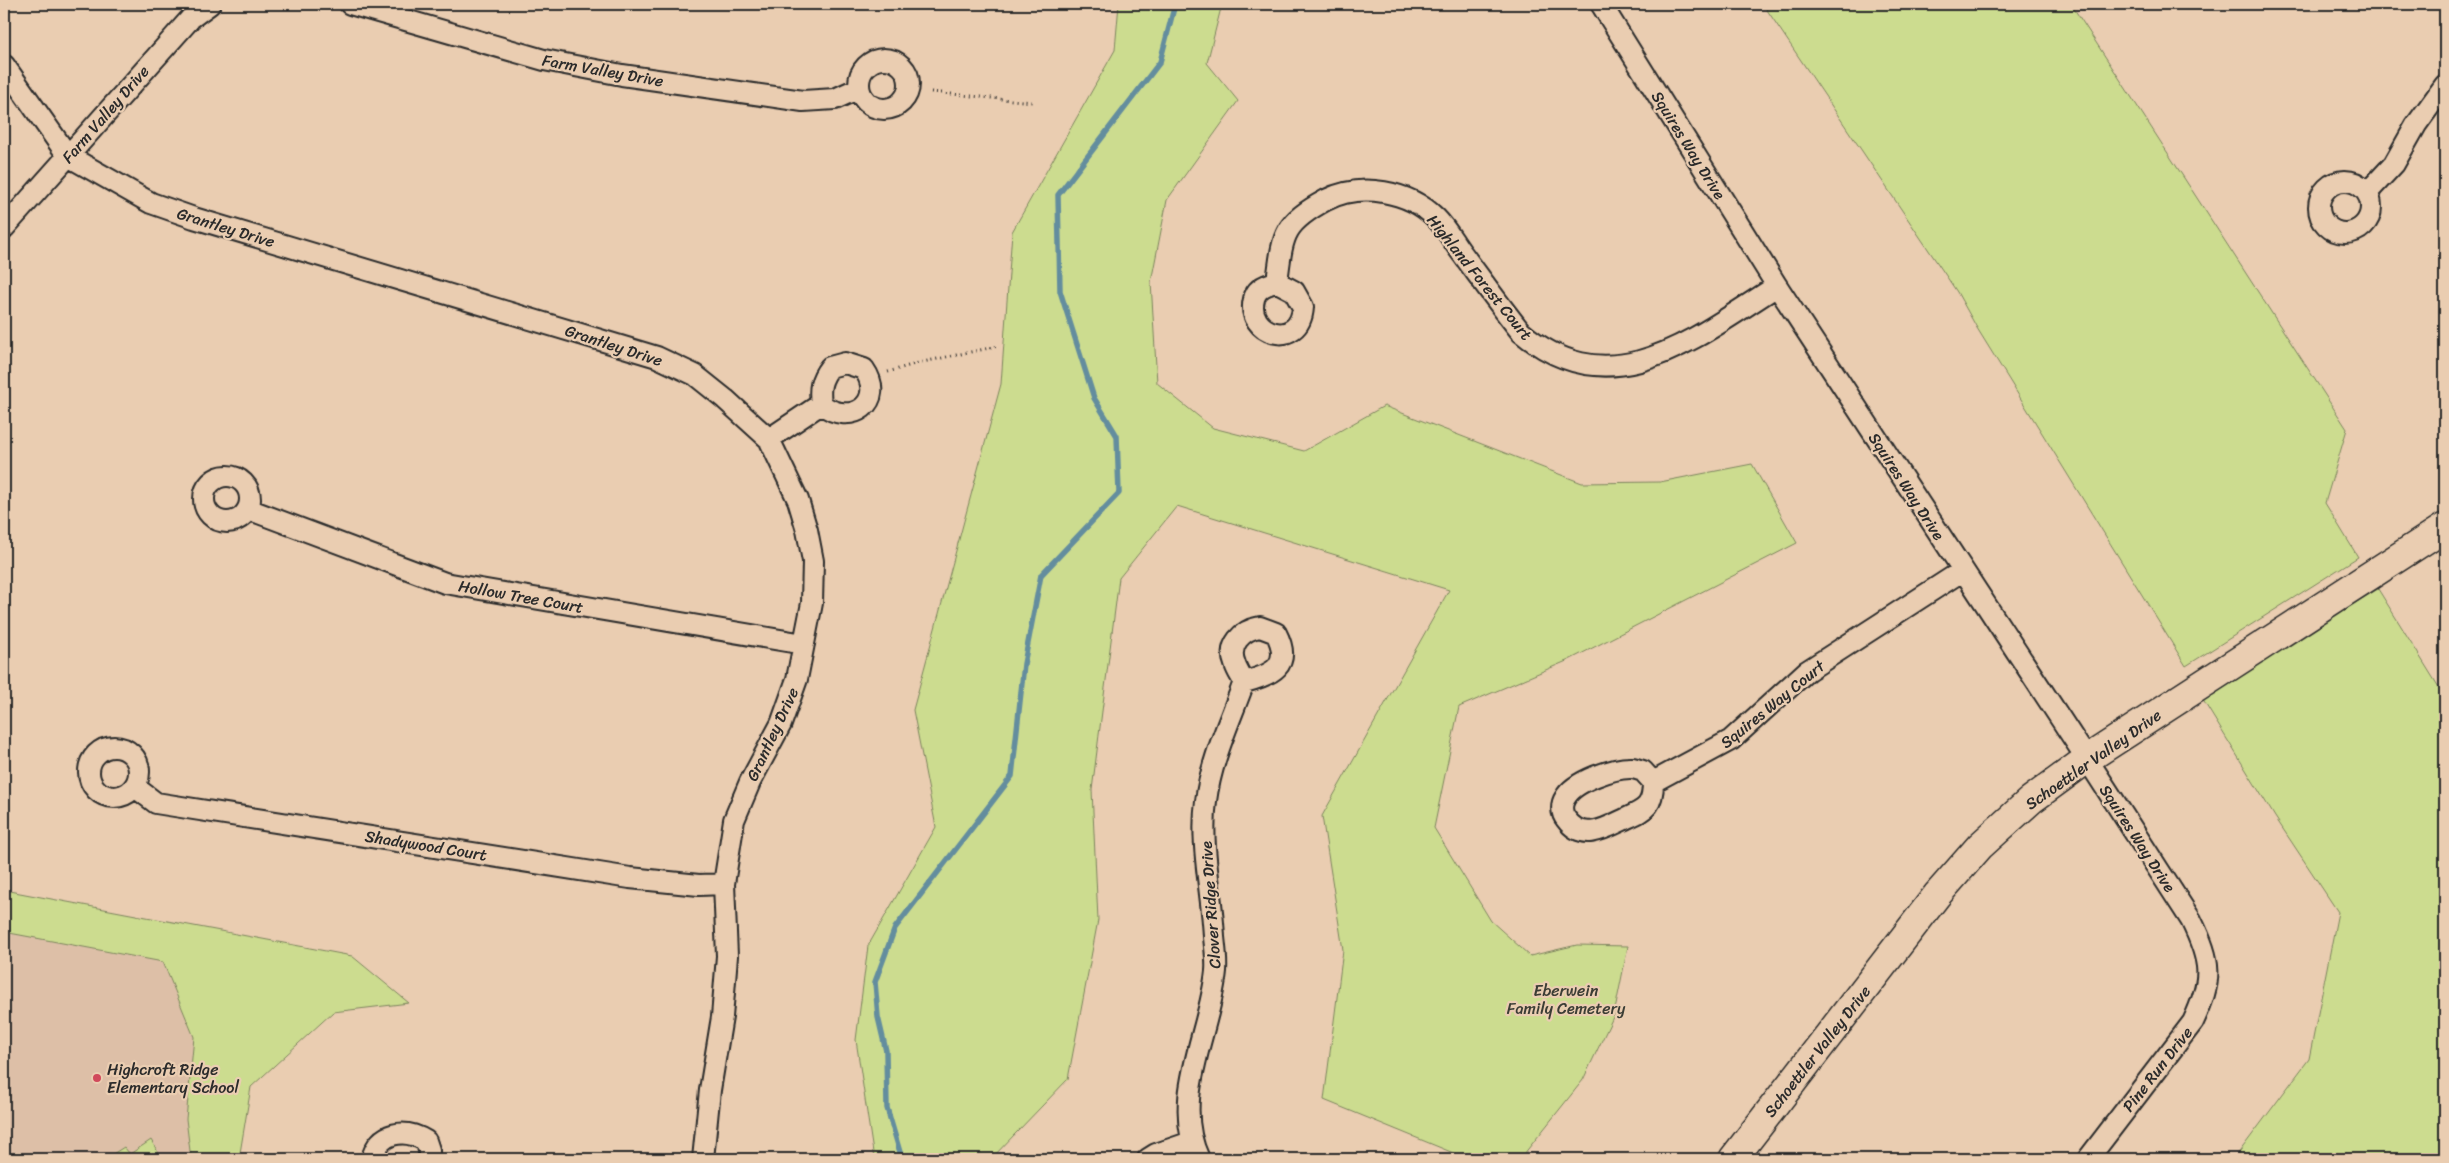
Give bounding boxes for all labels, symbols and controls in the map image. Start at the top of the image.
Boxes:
street label: Farm Valley Drive [540,46,666,95]
street label: Farm Valley Drive [54,58,157,170]
street label: Squires Way Drive [1643,85,1734,206]
street label: Grantley Drive [173,199,278,256]
street label: Highland Forest Court [1419,207,1540,347]
street label: Grantley Drive [561,316,666,375]
street label: Squires Way Drive [1861,426,1953,547]
street label: Hollow Tree Court [456,571,586,622]
street label: Squires Way Court [1713,652,1832,756]
street label: Grantley Drive [738,682,807,786]
street label: Schoettler Valley Drive [2019,701,2168,818]
street label: Squires Way Drive [2092,778,2184,899]
street label: Shadywood Court [363,822,489,869]
street label: Clover Ridge Drive [1192,840,1229,970]
park label: Eberwein Family Cemetery [1507,976,1626,1023]
street label: Schoettler Valley Drive [1756,979,1879,1124]
street label: Pine Run Drive [2114,1020,2200,1119]
place label: Highcroft Ridge Elementary School [107,1055,239,1102]
marker: Highcroft Ridge Elementary School [91,1072,103,1084]

